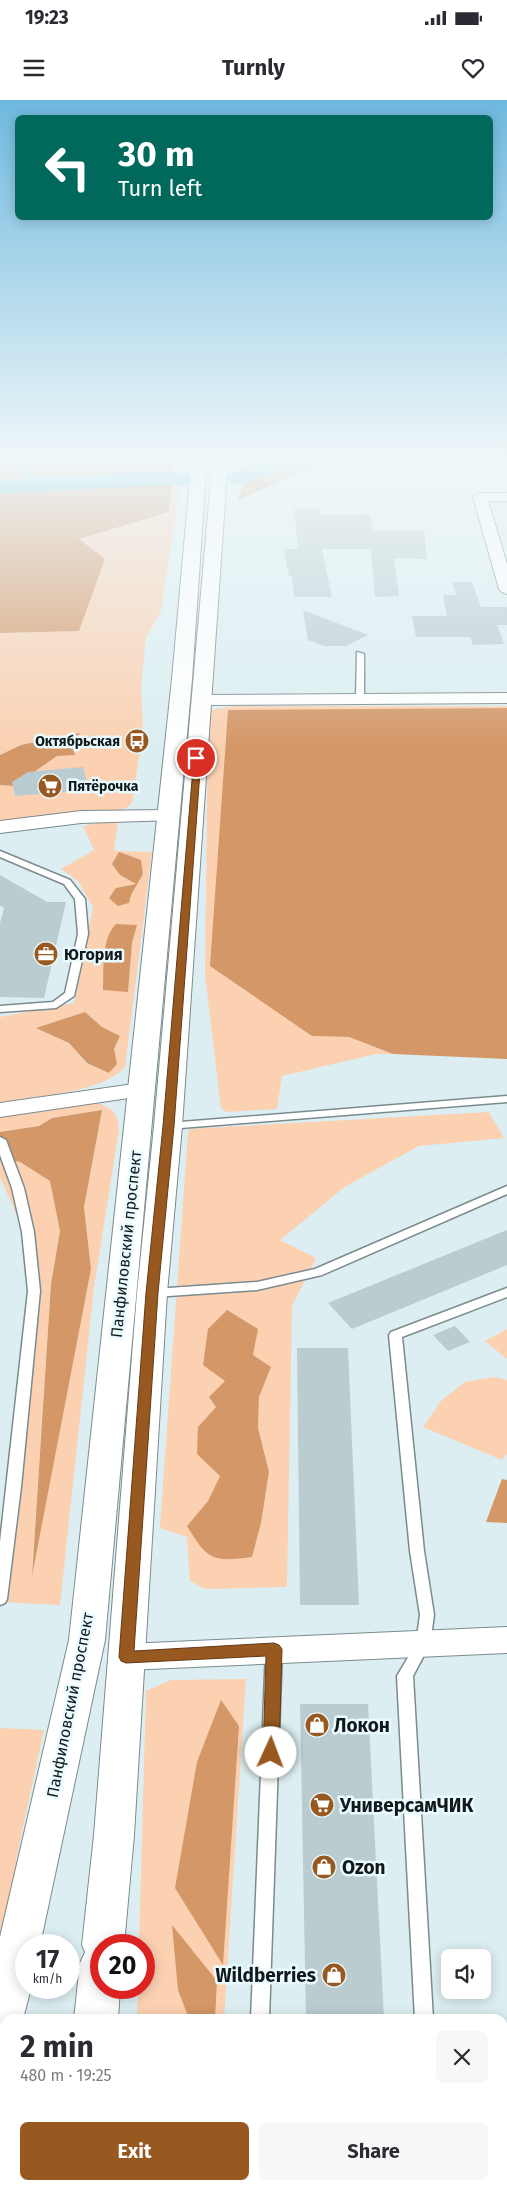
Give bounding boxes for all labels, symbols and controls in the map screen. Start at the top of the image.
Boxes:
text: 19:23 [25,6,69,29]
icon: menu [20,54,48,82]
text: Turnly [222,54,285,81]
icon: heart [459,54,487,82]
text: 30 m [118,133,195,175]
icon: left [35,135,100,200]
text: Turn left [118,175,202,202]
bus stop icon: Октябрьская [124,728,150,754]
place label: Октябрьская [35,733,120,750]
pin [175,737,217,779]
icon: arrive [182,744,210,772]
supermarket icon: Пятёрочка [37,773,63,799]
place label: Пятёрочка [68,778,139,795]
office icon: Югория [33,941,59,967]
place label: Югория [64,945,123,964]
street label: Панфиловский проспект [107,1149,145,1339]
street label: Панфиловский проспект [43,1610,97,1799]
shop icon: Локон [304,1712,330,1738]
place label: Локон [334,1714,390,1737]
position arrow [244,1726,296,1778]
supermarket icon: УниверсамЧИК [309,1792,335,1818]
place label: УниверсамЧИК [339,1794,473,1817]
shop icon: Ozon [311,1854,337,1880]
place label: Ozon [342,1856,386,1879]
speed limit sign: 20 [90,1934,155,1999]
text: 17 [36,1945,59,1975]
map controls [441,1949,491,1999]
button: sound [441,1949,491,1999]
shop icon: Wildberries [321,1962,347,1988]
place label: Wildberries [216,1964,316,1987]
text: km/h [33,1972,62,1986]
text: 2 min [20,2029,94,2065]
button: close [436,2031,488,2083]
text: 480 m · 19:25 [20,2066,112,2085]
button: Exit [20,2122,249,2180]
button: Share [259,2122,488,2180]

